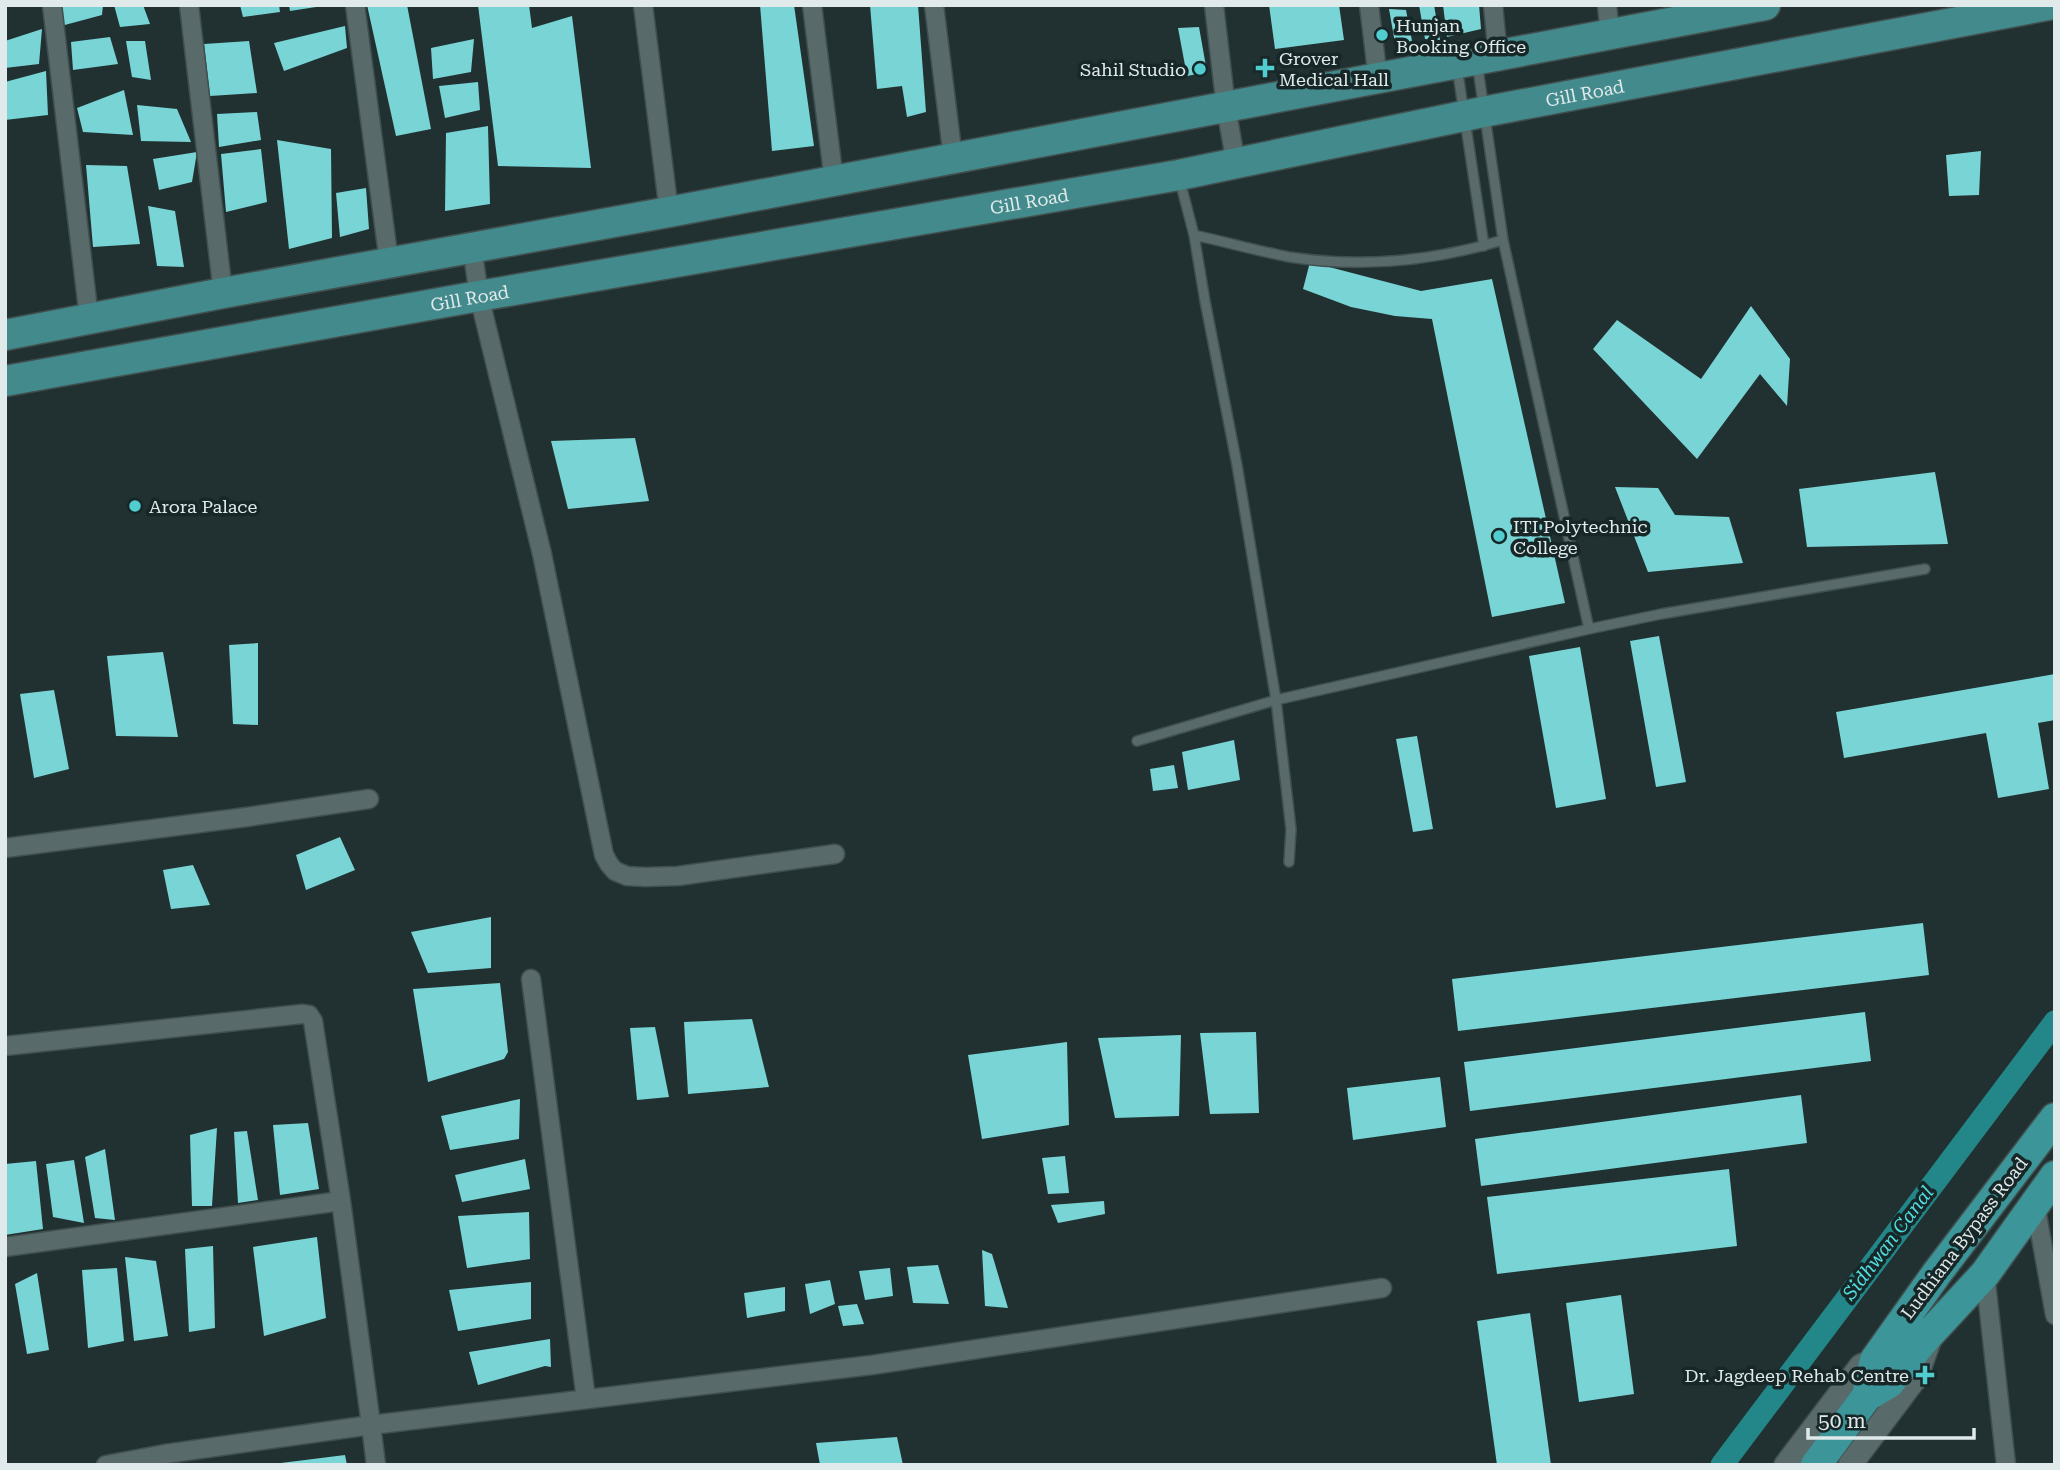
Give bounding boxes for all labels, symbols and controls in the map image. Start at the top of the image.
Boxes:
place label: Hunjan Booking Office [1396,15,1526,57]
marker: Hunjan Booking Office [1374,27,1390,43]
place label: Grover Medical Hall [1279,48,1389,90]
place label: Sahil Studio [1080,59,1186,80]
marker: Grover Medical Hall [1257,60,1273,76]
marker: Sahil Studio [1192,61,1208,77]
street label: Gill Road [1544,75,1626,110]
street label: Gill Road [988,184,1071,218]
street label: Gill Road [429,280,511,315]
place label: Arora Palace [149,496,257,517]
marker: Arora Palace [127,498,143,514]
place label: ITI Polytechnic College [1513,516,1648,558]
marker: ITI Polytechnic College [1491,528,1507,544]
street label: Ludhiana Bypass Road [1896,1153,2032,1323]
water label: Sidhwan Canal [1837,1181,1938,1305]
place label: Dr. Jagdeep Rehab Centre [1684,1365,1909,1386]
marker: Dr. Jagdeep Rehab Centre [1915,1365,1935,1385]
scale bar [1808,1396,1974,1440]
text: 50 m [1818,1409,1866,1433]

